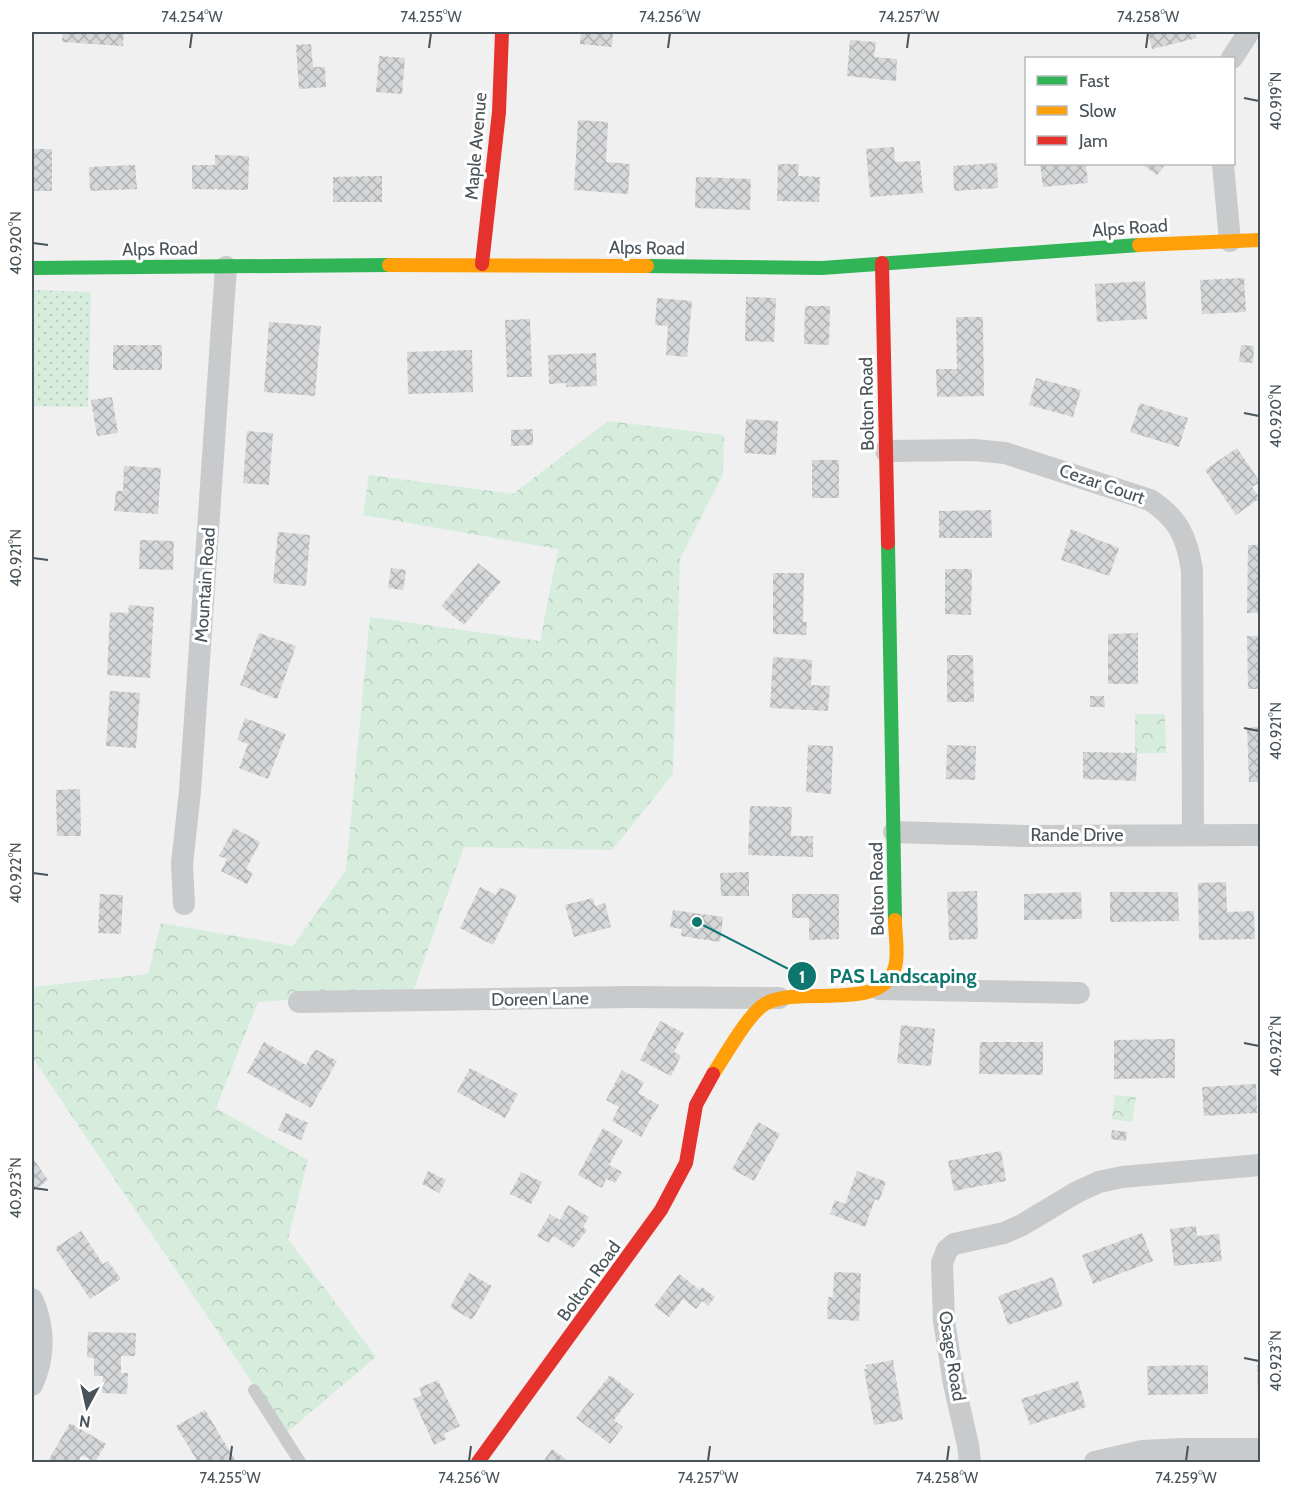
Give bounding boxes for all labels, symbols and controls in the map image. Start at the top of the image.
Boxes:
text: 74.254°W [161,8,224,26]
text: 74.255°W [400,8,462,26]
text: 74.256°W [639,8,702,26]
text: 74.257°W [879,8,940,26]
text: 74.258°W [1117,8,1180,26]
legend [1025,57,1235,165]
text: Fast [1079,70,1110,92]
text: 40.919°N [1267,72,1285,130]
street label: Maple Avenue [460,91,492,201]
text: Slow [1079,100,1116,122]
text: Jam [1078,130,1108,152]
text: 40.920°N [7,211,25,275]
street label: Alps Road [1091,214,1169,242]
street label: Alps Road [609,236,685,260]
street label: Alps Road [122,237,198,261]
street label: Bolton Road [855,357,879,451]
text: 40.920°N [1267,384,1285,448]
street label: Cezar Court [1056,459,1148,509]
street label: Mountain Road [190,527,220,643]
text: 40.921°N [7,529,25,587]
text: 40.921°N [1267,702,1285,760]
street label: Rande Drive [1030,824,1124,846]
text: 40.922°N [7,842,25,904]
street label: Bolton Road [865,842,889,936]
callout: PAS Landscaping [787,957,988,995]
text: PAS Landscaping [830,964,976,988]
text: 1 [799,966,805,988]
street label: Doreen Lane [491,987,589,1011]
text: 40.922°N [1267,1015,1285,1077]
text: 40.923°N [7,1157,25,1219]
street label: Bolton Road [553,1237,625,1325]
street label: Osage Road [934,1309,970,1403]
text: 40.923°N [1267,1330,1285,1392]
north arrow [57,1377,117,1437]
text: N [78,1411,92,1432]
text: 74.255°W [199,1469,261,1487]
text: 74.256°W [438,1469,501,1487]
text: 74.257°W [678,1469,739,1487]
text: 74.258°W [916,1469,979,1487]
text: 74.259°W [1155,1469,1218,1487]

